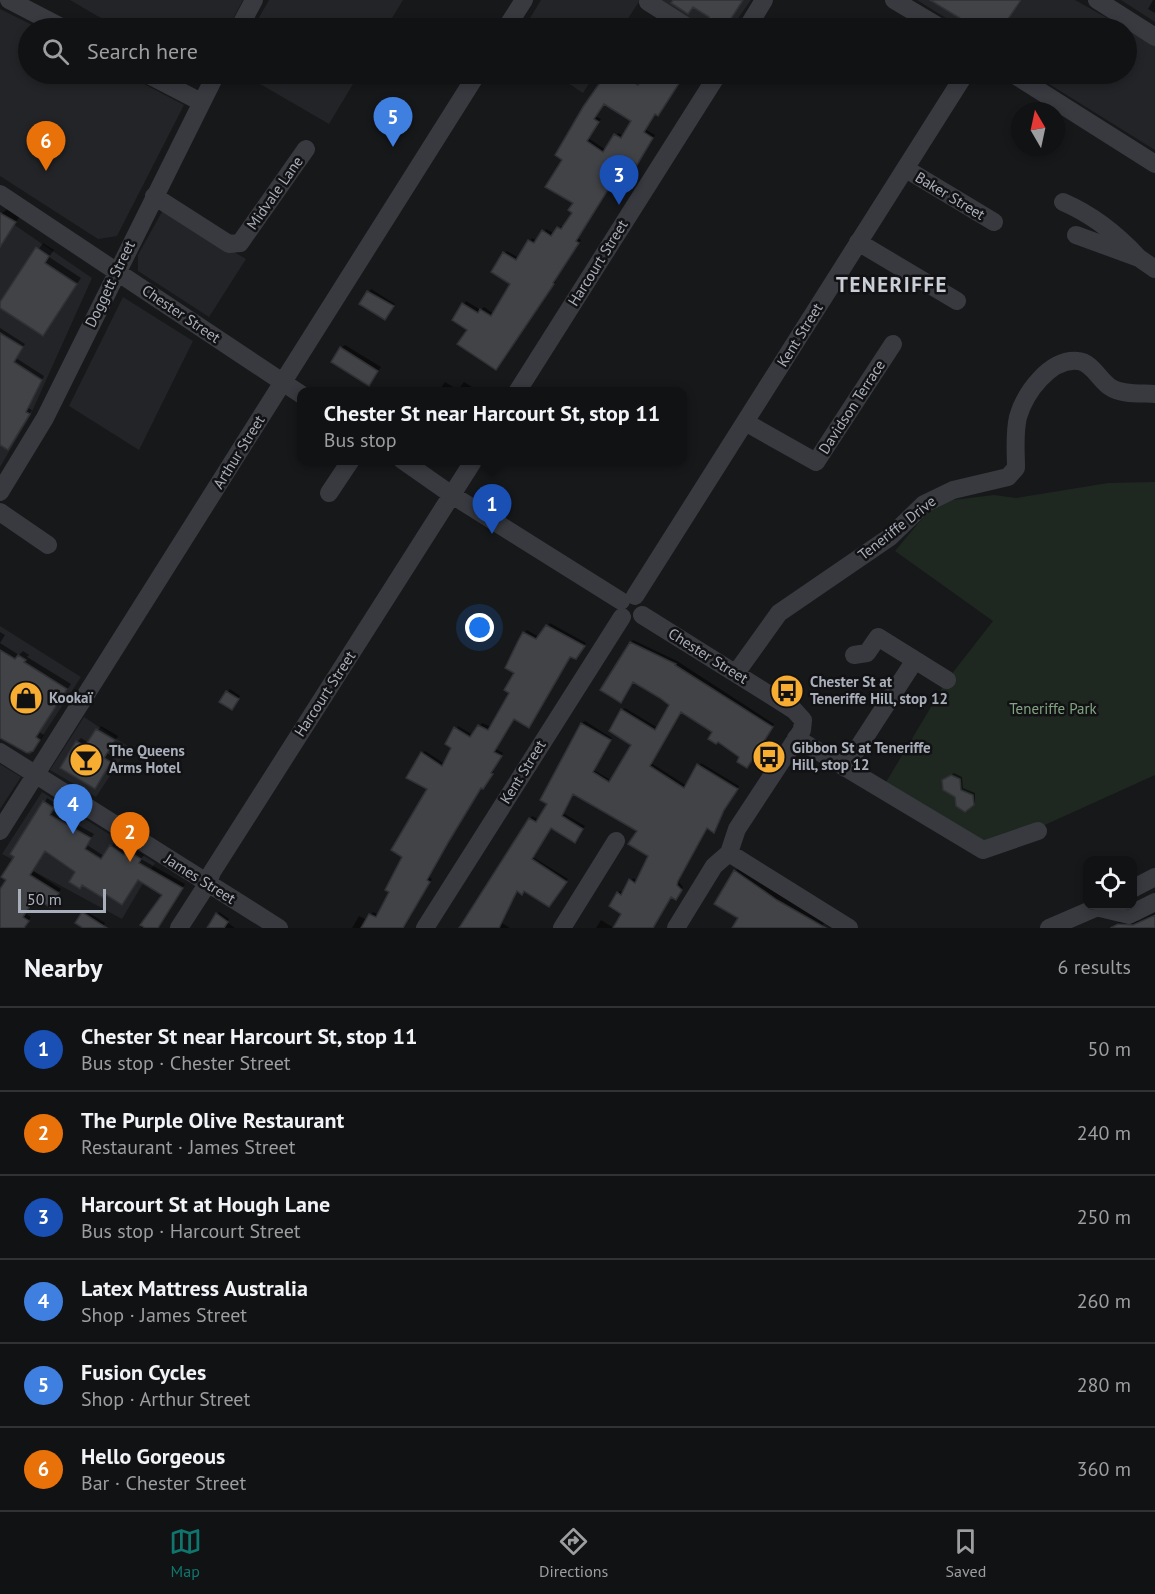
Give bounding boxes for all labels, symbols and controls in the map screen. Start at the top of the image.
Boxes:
search box [18,18,1137,84]
icon: search [39,35,72,68]
text: Search here [87,37,198,65]
pin: 5 [374,98,412,147]
north arrow [1011,102,1065,156]
pin: 6 [26,122,66,171]
street label: Midvale Lane [242,152,307,233]
pin: 3 [600,156,638,205]
street label: Baker Street [912,167,989,224]
street label: Harcourt Street [564,216,632,309]
street label: Doggett Street [80,237,139,330]
district label: TENERIFFE [836,271,948,298]
street label: Chester Street [138,280,224,347]
street label: Kent Street [773,299,827,370]
street label: Davidson Terrace [814,356,889,457]
popup [297,387,687,465]
text: Chester St near Harcourt St, stop 11 [324,399,660,427]
street label: Arthur Street [208,411,269,492]
text: Bus stop [324,427,397,453]
pin: 1 [472,484,512,534]
street label: Teneriffe Drive [854,491,939,564]
your location [465,613,494,642]
street label: Chester Street [665,623,752,688]
street label: Harcourt Street [290,647,359,740]
place label: Chester St at Teneriffe Hill, stop 12 [810,672,948,708]
bus stop icon: Chester St at Teneriffe Hill, stop 12 [769,673,805,709]
shop icon: Kookaï [8,680,44,716]
place label: Kookaï [49,688,93,707]
park label: Teneriffe Park [1009,699,1098,718]
street label: Kent Street [496,736,550,807]
place label: Gibbon St at Teneriffe Hill, stop 12 [792,738,931,774]
bus stop icon: Gibbon St at Teneriffe Hill, stop 12 [751,739,787,775]
place label: The Queens Arms Hotel [109,741,185,777]
bar icon: The Queens Arms Hotel [68,742,104,778]
pin: 4 [54,784,92,834]
pin: 2 [110,812,150,862]
street label: James Street [160,849,239,908]
map controls [1083,856,1137,910]
button: locate [1083,856,1137,910]
scale bar [18,886,106,914]
text: 50 m [27,889,62,909]
text: Nearby [24,951,102,984]
text: 6 results [1058,954,1131,980]
text: Chester St near Harcourt St, stop 11 [81,1022,417,1050]
text: 1 [38,1036,49,1062]
text: 50 m [1088,1036,1131,1062]
text: Bus stop · Chester Street [81,1050,291,1076]
text: The Purple Olive Restaurant [81,1106,344,1134]
text: 2 [38,1120,49,1146]
text: 240 m [1077,1120,1131,1146]
text: Restaurant · James Street [81,1134,295,1160]
text: Harcourt St at Hough Lane [81,1190,330,1218]
text: 3 [38,1204,49,1230]
text: 250 m [1077,1204,1131,1230]
text: Bus stop · Harcourt Street [81,1218,301,1244]
text: Latex Mattress Australia [81,1274,308,1302]
text: 4 [38,1288,49,1314]
text: 260 m [1077,1288,1131,1314]
text: Shop · James Street [81,1302,247,1328]
text: Fusion Cycles [81,1358,206,1386]
text: 5 [38,1372,49,1398]
text: 280 m [1077,1372,1131,1398]
text: Shop · Arthur Street [81,1386,250,1412]
text: Hello Gorgeous [81,1442,225,1470]
text: 6 [38,1456,49,1482]
text: 360 m [1077,1456,1131,1482]
text: Bar · Chester Street [81,1470,246,1496]
tab: Map [169,1525,202,1581]
tab: Directions [539,1525,608,1581]
tab: Saved [946,1525,986,1581]

